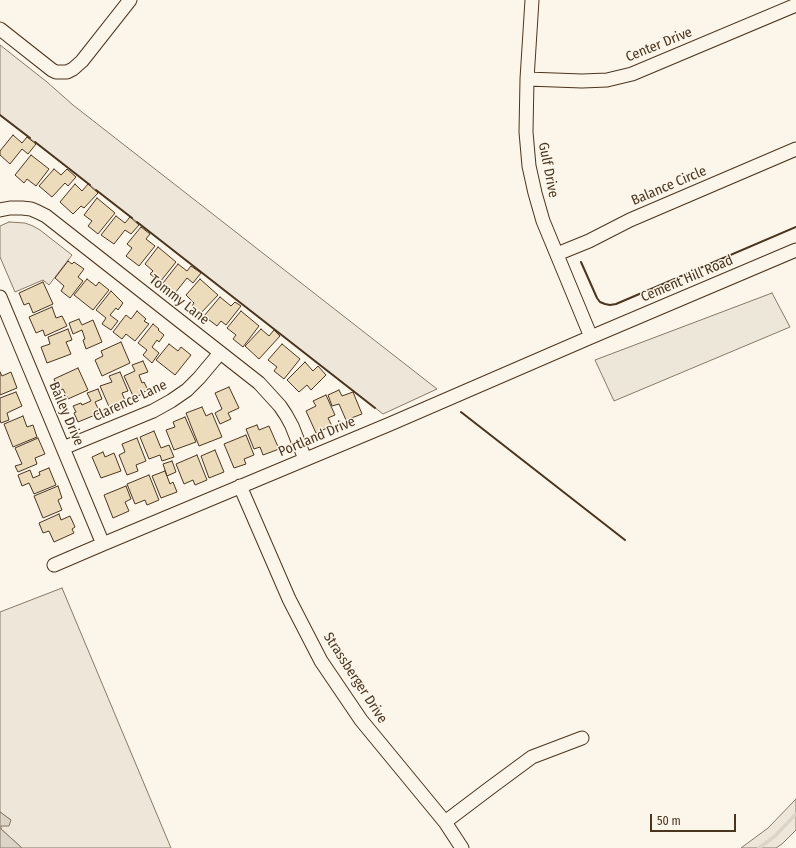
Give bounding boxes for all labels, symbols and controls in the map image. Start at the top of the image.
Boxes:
street label: Center Drive [623,24,695,66]
street label: Gulf Drive [534,141,562,199]
street label: Balance Circle [629,163,709,209]
street label: Cement Hill Road [638,252,736,306]
street label: Tommy Lane [146,271,212,329]
street label: Clarence Lane [90,377,170,425]
street label: Bailey Drive [45,380,87,448]
street label: Portland Drive [276,413,358,461]
street label: Strassberger Drive [319,630,391,726]
scale bar [652,806,738,832]
text: 50 m [657,814,681,828]

